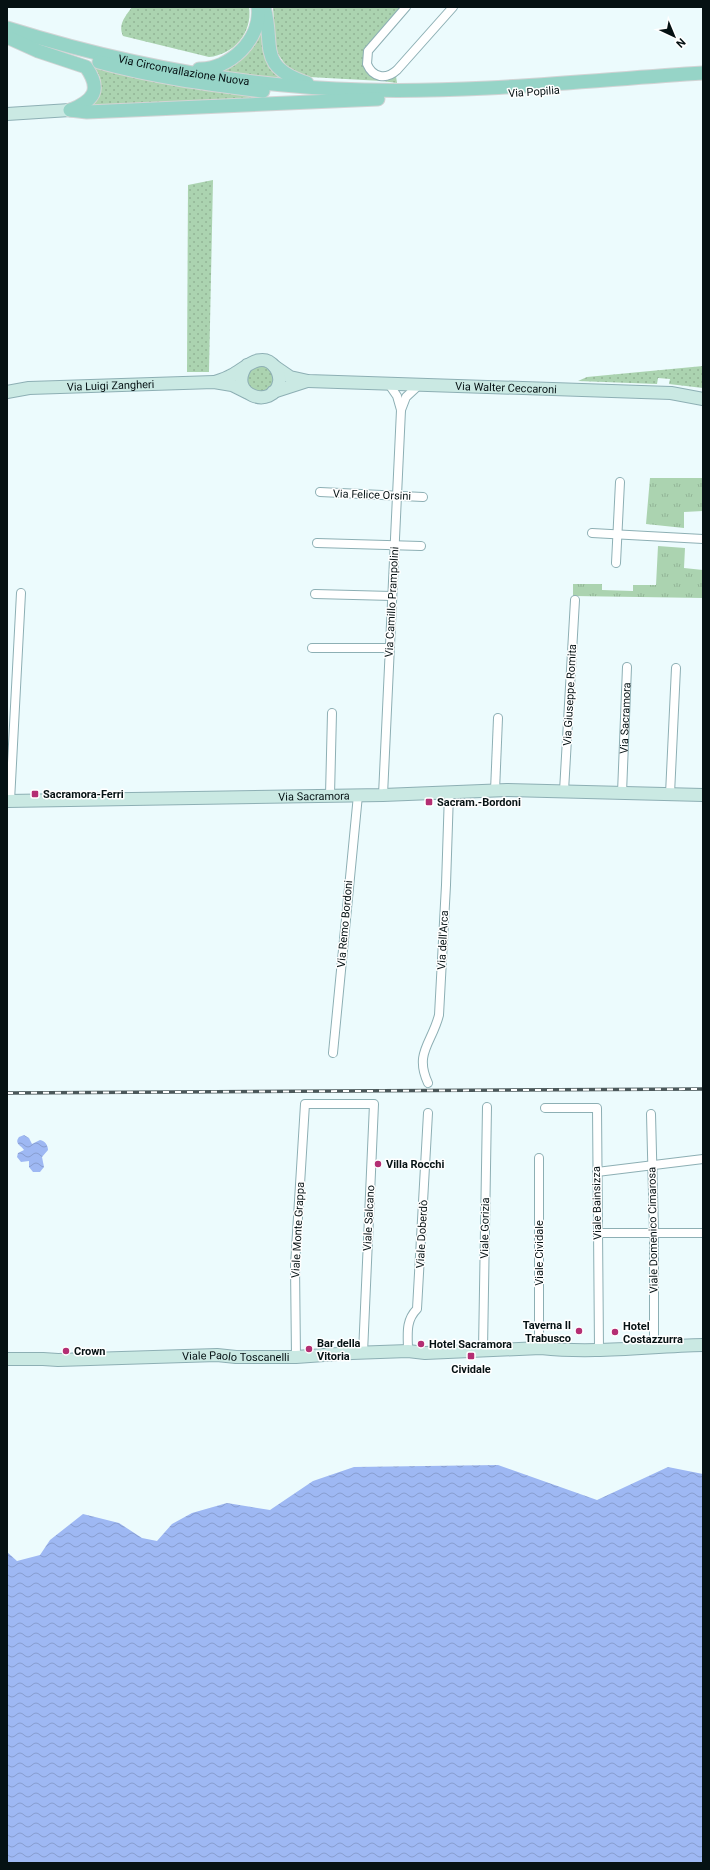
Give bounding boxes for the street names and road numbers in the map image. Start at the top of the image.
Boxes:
street label: Via Circonvallazione Nuova [117,52,250,88]
street label: Via Popilia [508,84,560,100]
street label: Via Luigi Zangheri [67,377,155,393]
street label: Via Walter Ceccaroni [455,379,557,396]
street label: Via Felice Orsini [333,487,411,503]
street label: Via Camillo Prampolini [383,546,401,658]
street label: Via Giuseppe Romita [561,644,579,746]
street label: Via Sacramora [617,682,633,754]
street label: Via Sacramora [278,789,350,803]
street label: Via Remo Bordoni [335,880,355,968]
street label: Via dell'Arca [435,910,451,970]
street label: Viale Bainsizza [590,1166,604,1240]
street label: Viale Domenico Cimarosa [645,1167,661,1293]
street label: Viale Monte Grappa [289,1182,307,1278]
street label: Viale Salcano [361,1185,377,1251]
street label: Viale Gorizia [478,1197,492,1259]
street label: Viale Doberdò [414,1199,430,1269]
street label: Viale Cividale [533,1220,546,1286]
street label: Viale Paolo Toscanelli [182,1348,289,1364]

